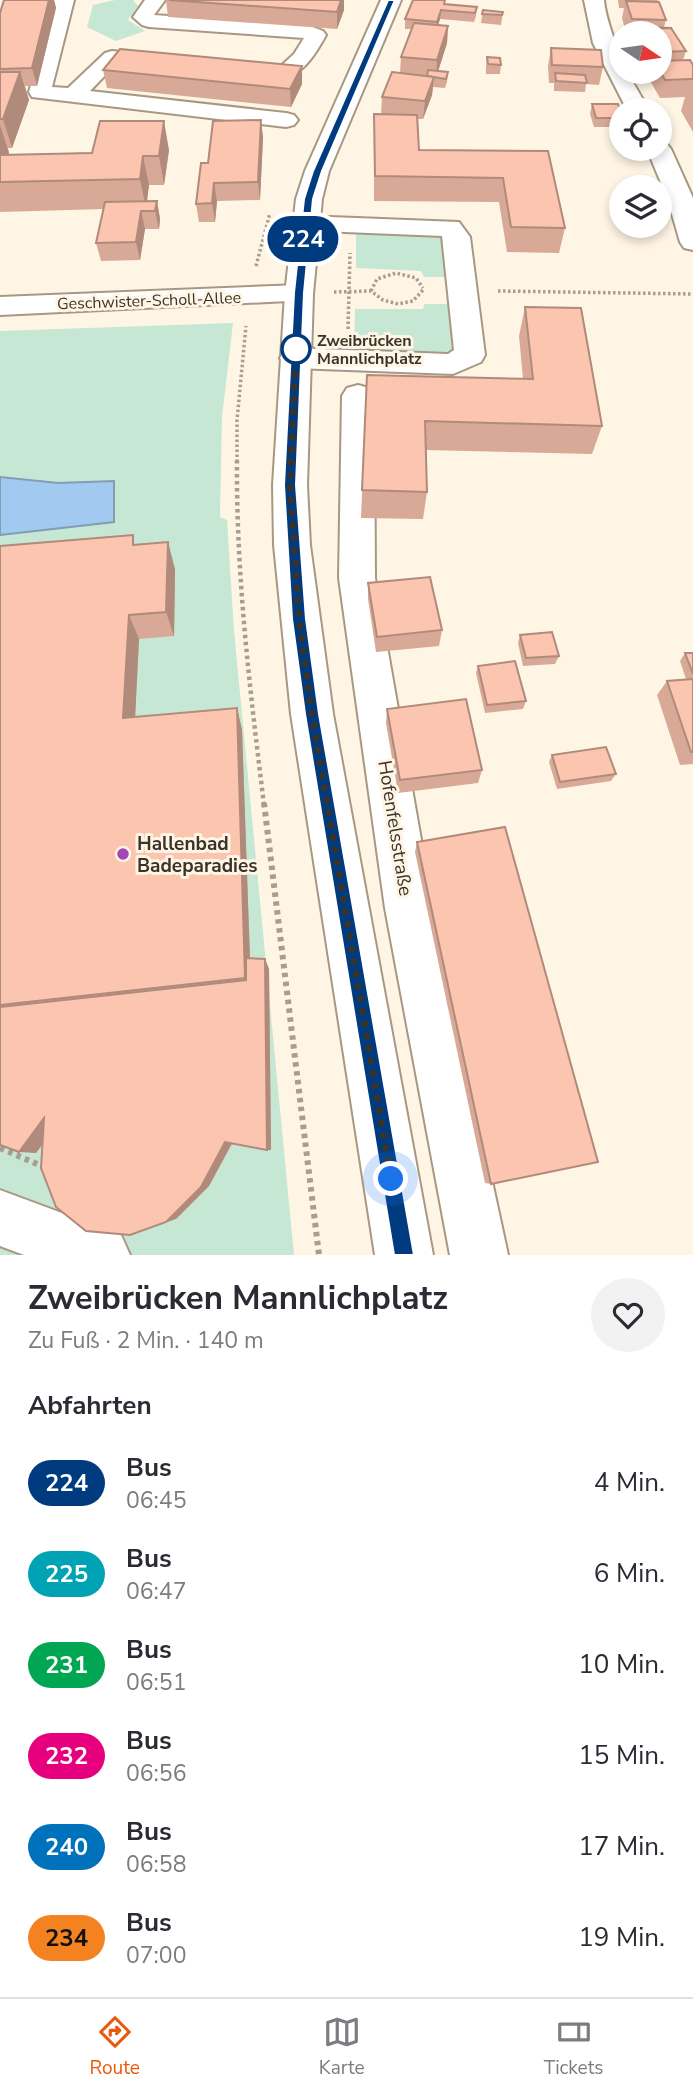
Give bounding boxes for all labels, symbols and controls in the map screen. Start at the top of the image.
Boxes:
north arrow [609,21,672,84]
map controls [609,21,672,238]
button: locate [609,98,672,161]
button: layers [609,175,672,238]
line badge: 224 [263,216,343,262]
text: 224 [281,223,325,255]
street label: Geschwister-Scholl-Allee [57,287,241,315]
place label: Zweibrücken Mannlichplatz [317,330,422,370]
marker: Zweibrücken Mannlichplatz [281,334,311,364]
street label: Hofenfelsstraße [371,758,419,898]
place label: Hallenbad Badeparadies [137,831,258,879]
marker: Hallenbad Badeparadies [115,846,131,862]
your location [373,1161,408,1196]
text: Zweibrücken Mannlichplatz [28,1276,448,1321]
button: heart [591,1278,665,1352]
text: Zu Fuß · 2 Min. · 140 m [28,1325,264,1356]
text: Abfahrten [28,1388,152,1423]
text: Bus [126,1450,172,1485]
text: 4 Min. [594,1465,665,1500]
text: 224 [45,1467,88,1499]
text: 06:45 [126,1485,186,1516]
text: Bus [126,1541,172,1576]
text: 6 Min. [594,1556,665,1591]
text: 225 [45,1558,88,1590]
text: 06:47 [126,1576,186,1607]
text: Bus [126,1632,172,1667]
text: 10 Min. [578,1647,665,1682]
text: 231 [45,1649,88,1681]
text: 06:51 [126,1667,186,1698]
text: Bus [126,1723,172,1758]
text: 15 Min. [578,1738,665,1773]
text: 232 [45,1740,88,1772]
text: 06:56 [126,1758,186,1789]
text: Bus [126,1814,172,1849]
text: 17 Min. [578,1829,665,1864]
text: 240 [45,1831,88,1863]
text: 06:58 [126,1849,186,1880]
text: Bus [126,1905,172,1940]
text: 19 Min. [578,1920,665,1955]
text: 234 [45,1922,88,1954]
text: 07:00 [126,1940,186,1971]
tab: Route [89,2013,140,2081]
tab: Karte [319,2013,365,2081]
tab: Tickets [544,2013,603,2081]

